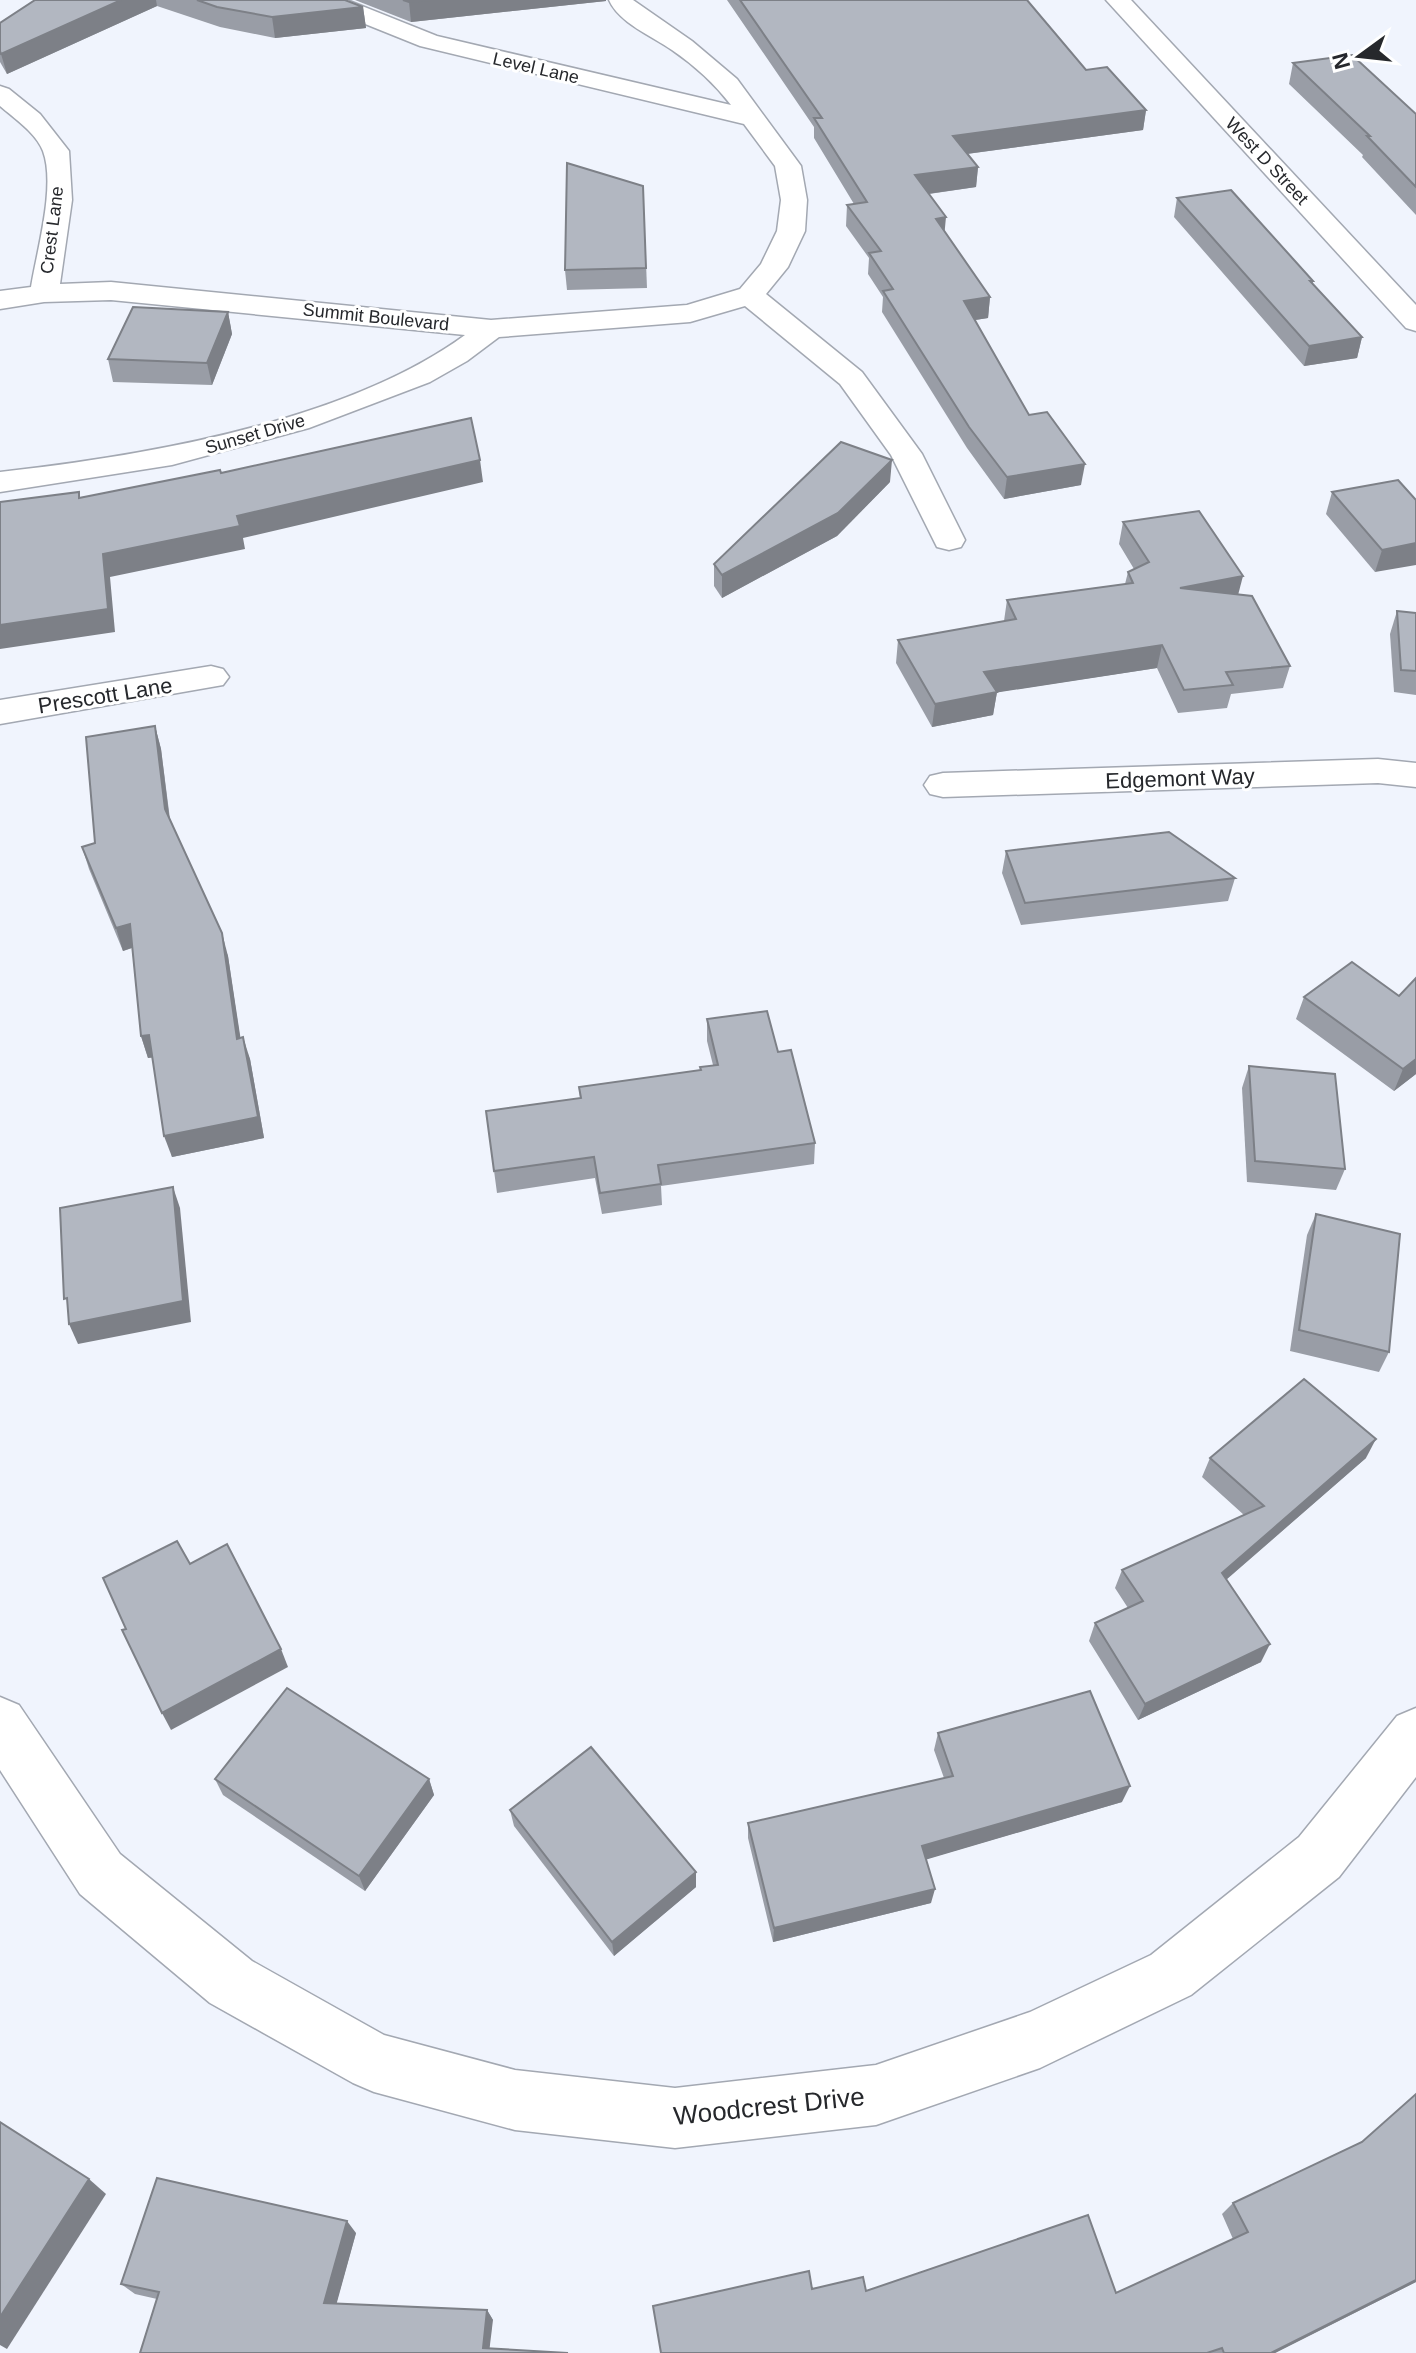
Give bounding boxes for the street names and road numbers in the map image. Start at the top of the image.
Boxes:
street label: Level Lane [491,48,581,88]
street label: West D Street [1222,113,1312,209]
street label: Crest Lane [37,185,67,275]
street label: Summit Boulevard [302,299,450,335]
street label: Sunset Drive [203,410,307,458]
street label: Prescott Lane [36,673,174,718]
street label: Edgemont Way [1105,763,1255,794]
street label: Woodcrest Drive [672,2081,866,2131]

